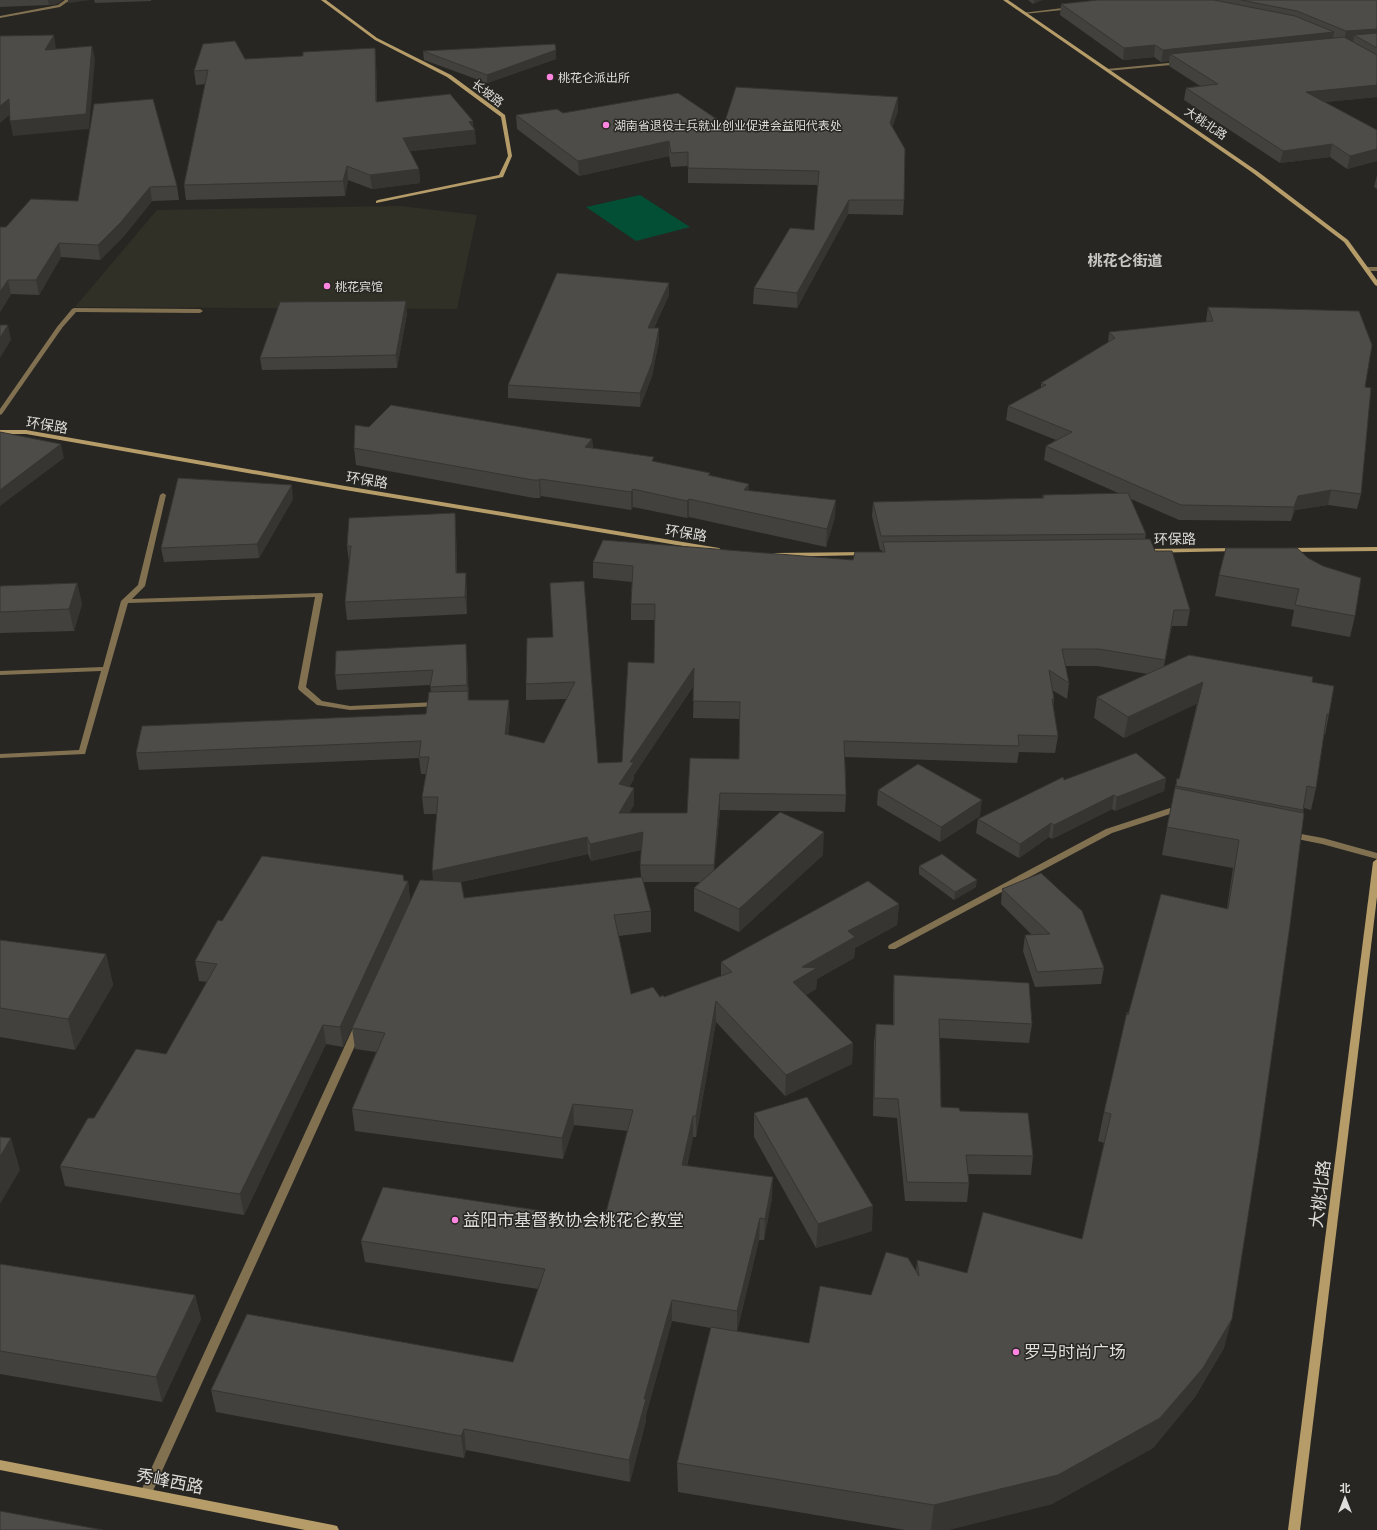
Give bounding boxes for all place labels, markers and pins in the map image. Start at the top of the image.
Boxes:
place label: 桃花仑派出所 [558,70,630,85]
marker: 桃花仑派出所 [545,72,555,82]
place label: 湖南省退役士兵就业创业促进会益阳代表处 [614,118,842,133]
marker: 湖南省退役士兵就业创业促进会益阳代表处 [601,120,611,130]
place label: 桃花宾馆 [335,279,383,294]
marker: 桃花宾馆 [322,281,332,291]
place label: 益阳市基督教协会桃花仑教堂 [463,1210,684,1230]
marker: 益阳市基督教协会桃花仑教堂 [450,1215,460,1225]
place label: 罗马时尚广场 [1024,1342,1126,1362]
marker: 罗马时尚广场 [1011,1347,1021,1357]

